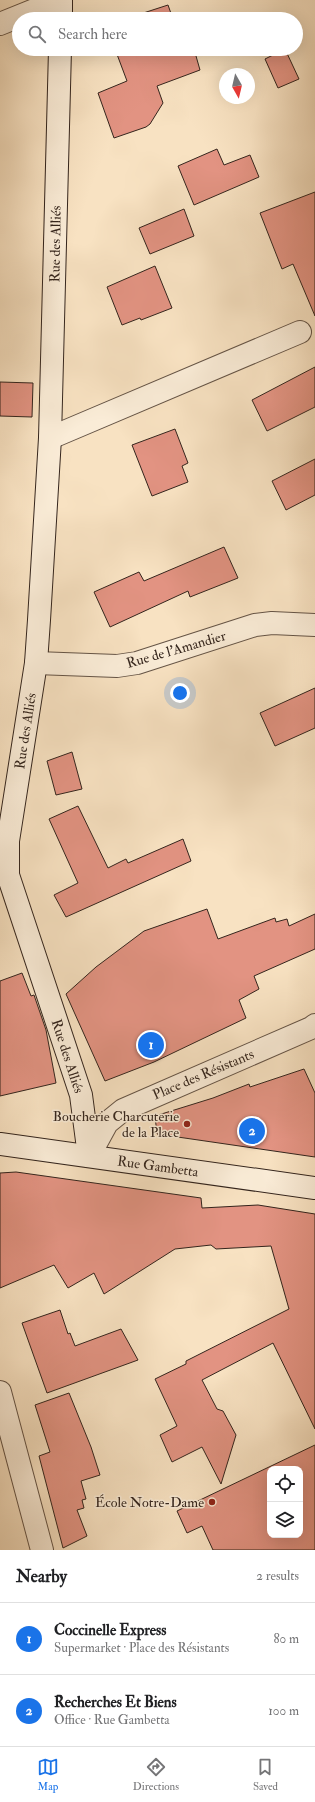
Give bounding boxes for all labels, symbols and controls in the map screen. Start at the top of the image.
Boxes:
search box [12,12,303,56]
icon: search [26,23,48,45]
text: Search here [58,25,127,44]
north arrow [219,68,255,104]
street label: Rue des Alliés [46,205,65,283]
street label: Rue de l'Amandier [125,627,229,672]
your location [170,683,190,703]
street label: Rue des Alliés [11,692,40,770]
street label: Rue des Alliés [48,1017,88,1095]
pin: 1 [138,1030,164,1060]
street label: Place des Résistants [150,1045,257,1103]
place label: Boucherie Charcuterie de la Place [53,1108,179,1141]
pin: 2 [239,1116,265,1146]
marker: Boucherie Charcuterie de la Place [182,1119,192,1129]
street label: Rue Gambetta [116,1152,200,1181]
map controls [267,1466,303,1538]
button: locate [267,1466,303,1502]
place label: École Notre-Dame [95,1494,204,1511]
marker: École Notre-Dame [207,1497,217,1507]
button: layers [267,1502,303,1538]
text: Nearby [16,1566,67,1587]
text: 2 results [256,1568,299,1584]
text: Coccinelle Express [54,1621,166,1640]
text: 1 [27,1631,31,1647]
text: 80 m [273,1631,299,1647]
text: Supermarket · Place des Résistants [54,1640,229,1656]
text: Recherches Et Biens [54,1693,177,1712]
text: 2 [26,1703,32,1719]
text: 100 m [268,1703,299,1719]
text: Office · Rue Gambetta [54,1712,170,1728]
tab: Map [37,1756,59,1793]
tab: Directions [133,1756,179,1793]
tab: Saved [253,1756,278,1793]

